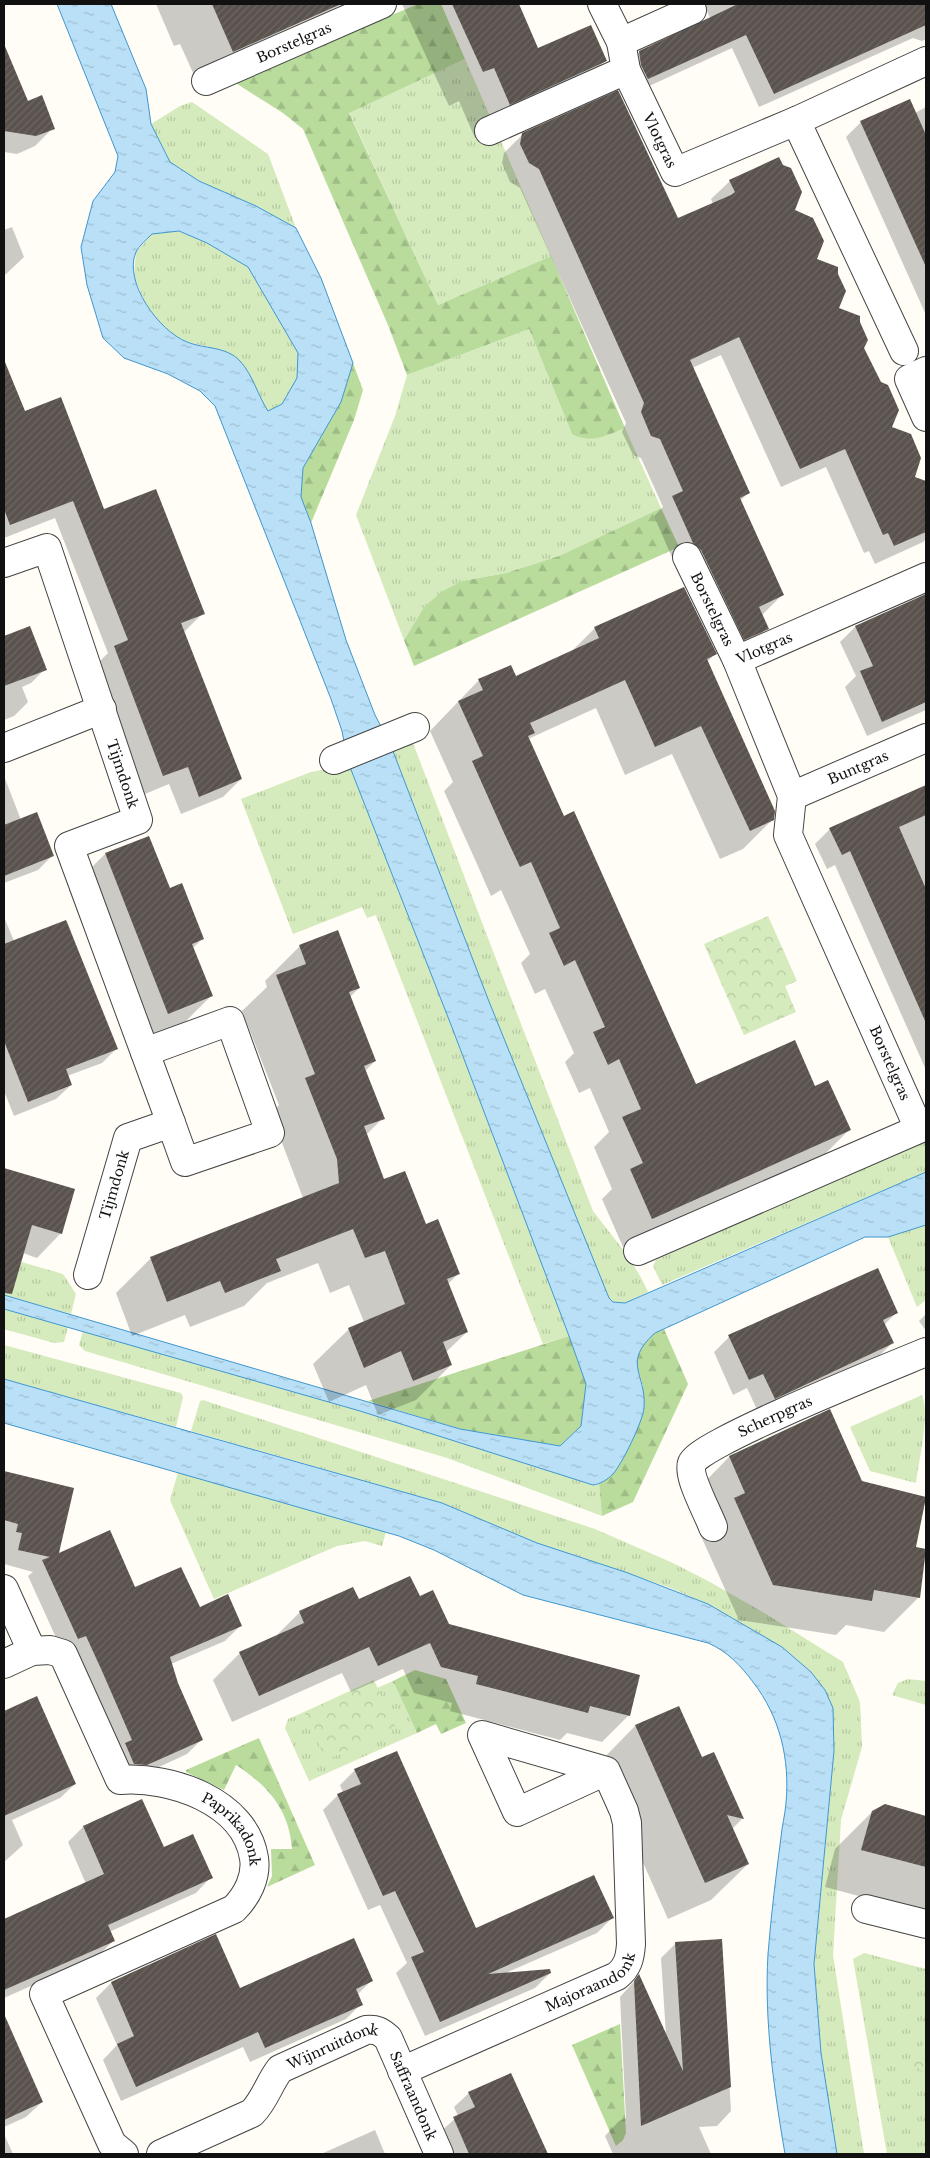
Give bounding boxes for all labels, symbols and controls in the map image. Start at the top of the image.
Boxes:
street label: Borstelgras [254,18,334,67]
street label: Vlotgras [638,109,681,171]
street label: Borstelgras [687,569,738,649]
street label: Vlotgras [733,628,795,669]
street label: Tijmdonk [103,737,143,811]
street label: Buntgras [825,746,891,788]
street label: Borstelgras [866,1023,914,1103]
street label: Tijmdonk [96,1147,133,1222]
street label: Scherpgras [735,1392,815,1441]
street label: Paprikadonk [199,1788,264,1867]
street label: Majoraandonk [542,1950,639,2016]
street label: Wijnruitdonk [283,2020,380,2074]
street label: Saffraandonk [386,2048,441,2144]

